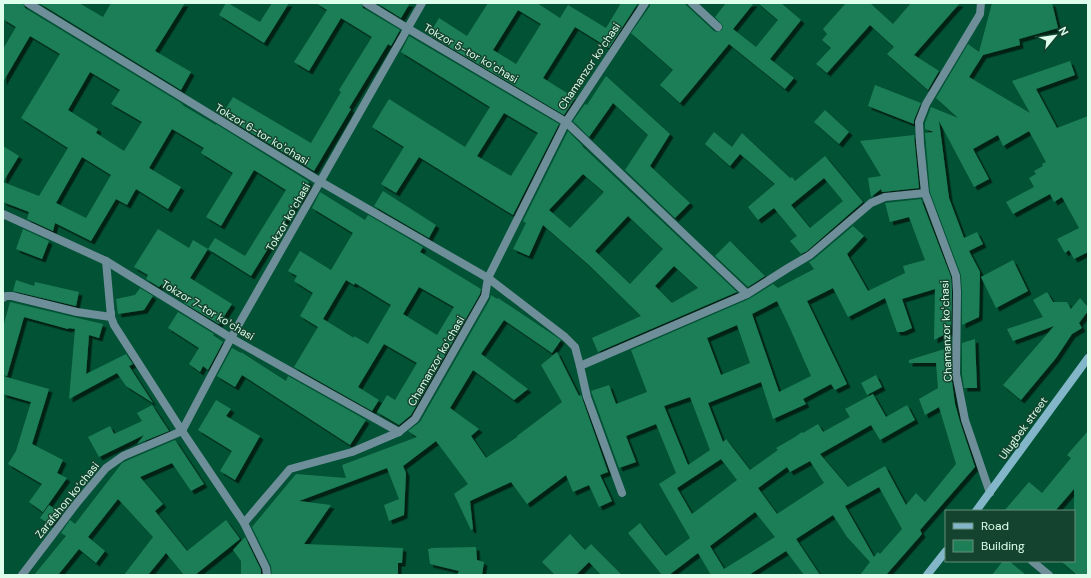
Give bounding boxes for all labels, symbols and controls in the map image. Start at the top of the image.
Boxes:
north arrow [1035,16,1075,56]
street label: Tokzor 5-tor koʼchasi [421,20,521,86]
street label: Chamanzor koʻchasi [555,20,623,112]
text: N [1056,24,1072,38]
street label: Tokzor 6-tor koʼchasi [212,100,312,168]
street label: Tokzor koʻchasi [263,180,313,254]
street label: Tokzor 7-tor koʼchasi [159,277,257,343]
street label: Chamanzor koʻchasi [937,280,955,382]
street label: Chamanzor koʻchasi [405,313,467,409]
street label: Ulugbek street [996,394,1050,462]
street label: Zarafshon koʻchasi [32,459,102,541]
legend [945,510,1075,562]
text: Road [981,518,1009,534]
text: Building [981,538,1025,554]

